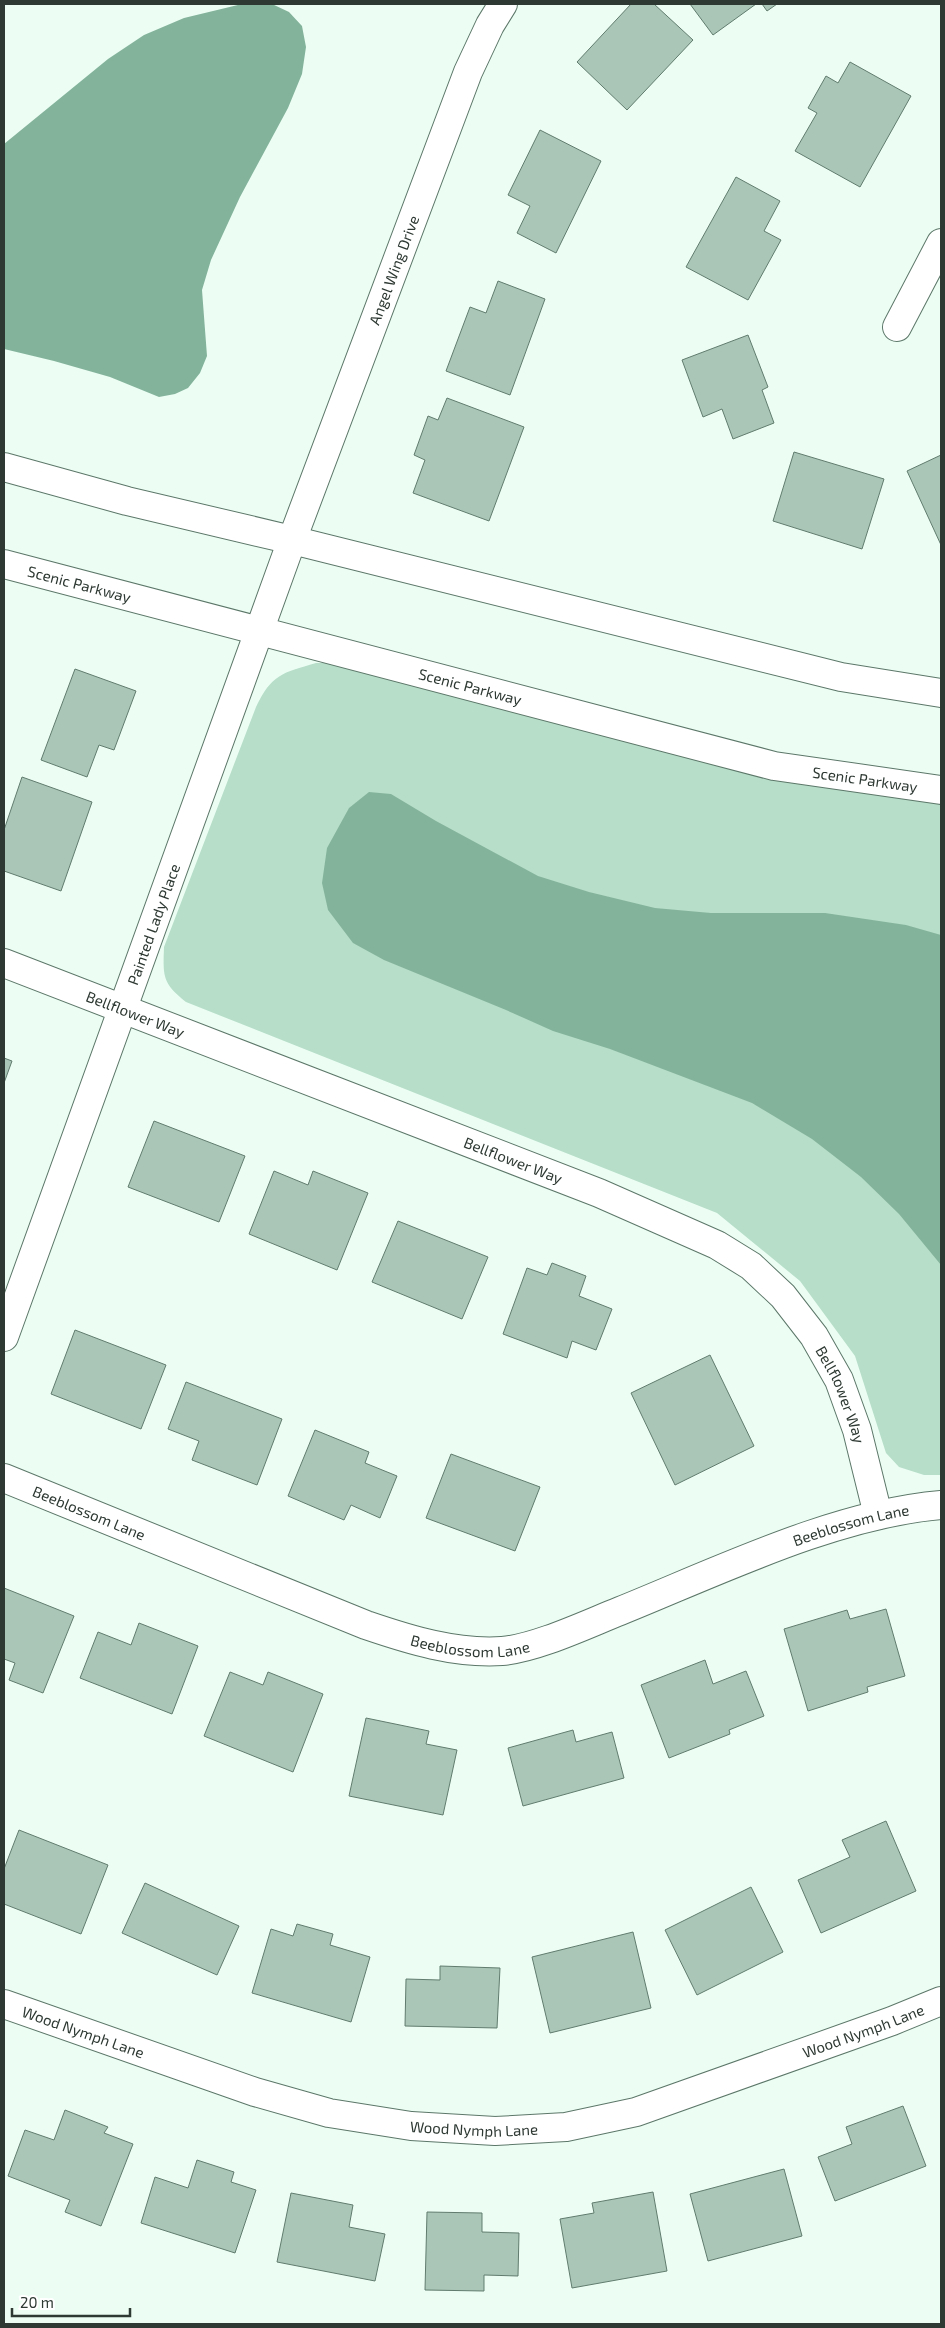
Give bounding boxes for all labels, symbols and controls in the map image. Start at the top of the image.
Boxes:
street label: Angel Wing Drive [365,213,422,327]
street label: Scenic Parkway [26,562,133,606]
street label: Scenic Parkway [417,664,524,708]
street label: Scenic Parkway [811,763,919,796]
street label: Painted Lady Place [123,861,183,987]
street label: Bellflower Way [84,987,187,1041]
street label: Bellflower Way [461,1133,565,1187]
street label: Bellflower Way [812,1342,869,1445]
street label: Beeblossom Lane [30,1482,148,1544]
street label: Beeblossom Lane [790,1500,910,1549]
street label: Beeblossom Lane [409,1631,532,1660]
street label: Wood Nymph Lane [800,2000,927,2061]
street label: Wood Nymph Lane [20,2002,147,2061]
street label: Wood Nymph Lane [409,2117,538,2140]
scale bar [12,2286,130,2318]
text: 20 m [20,2293,54,2311]

